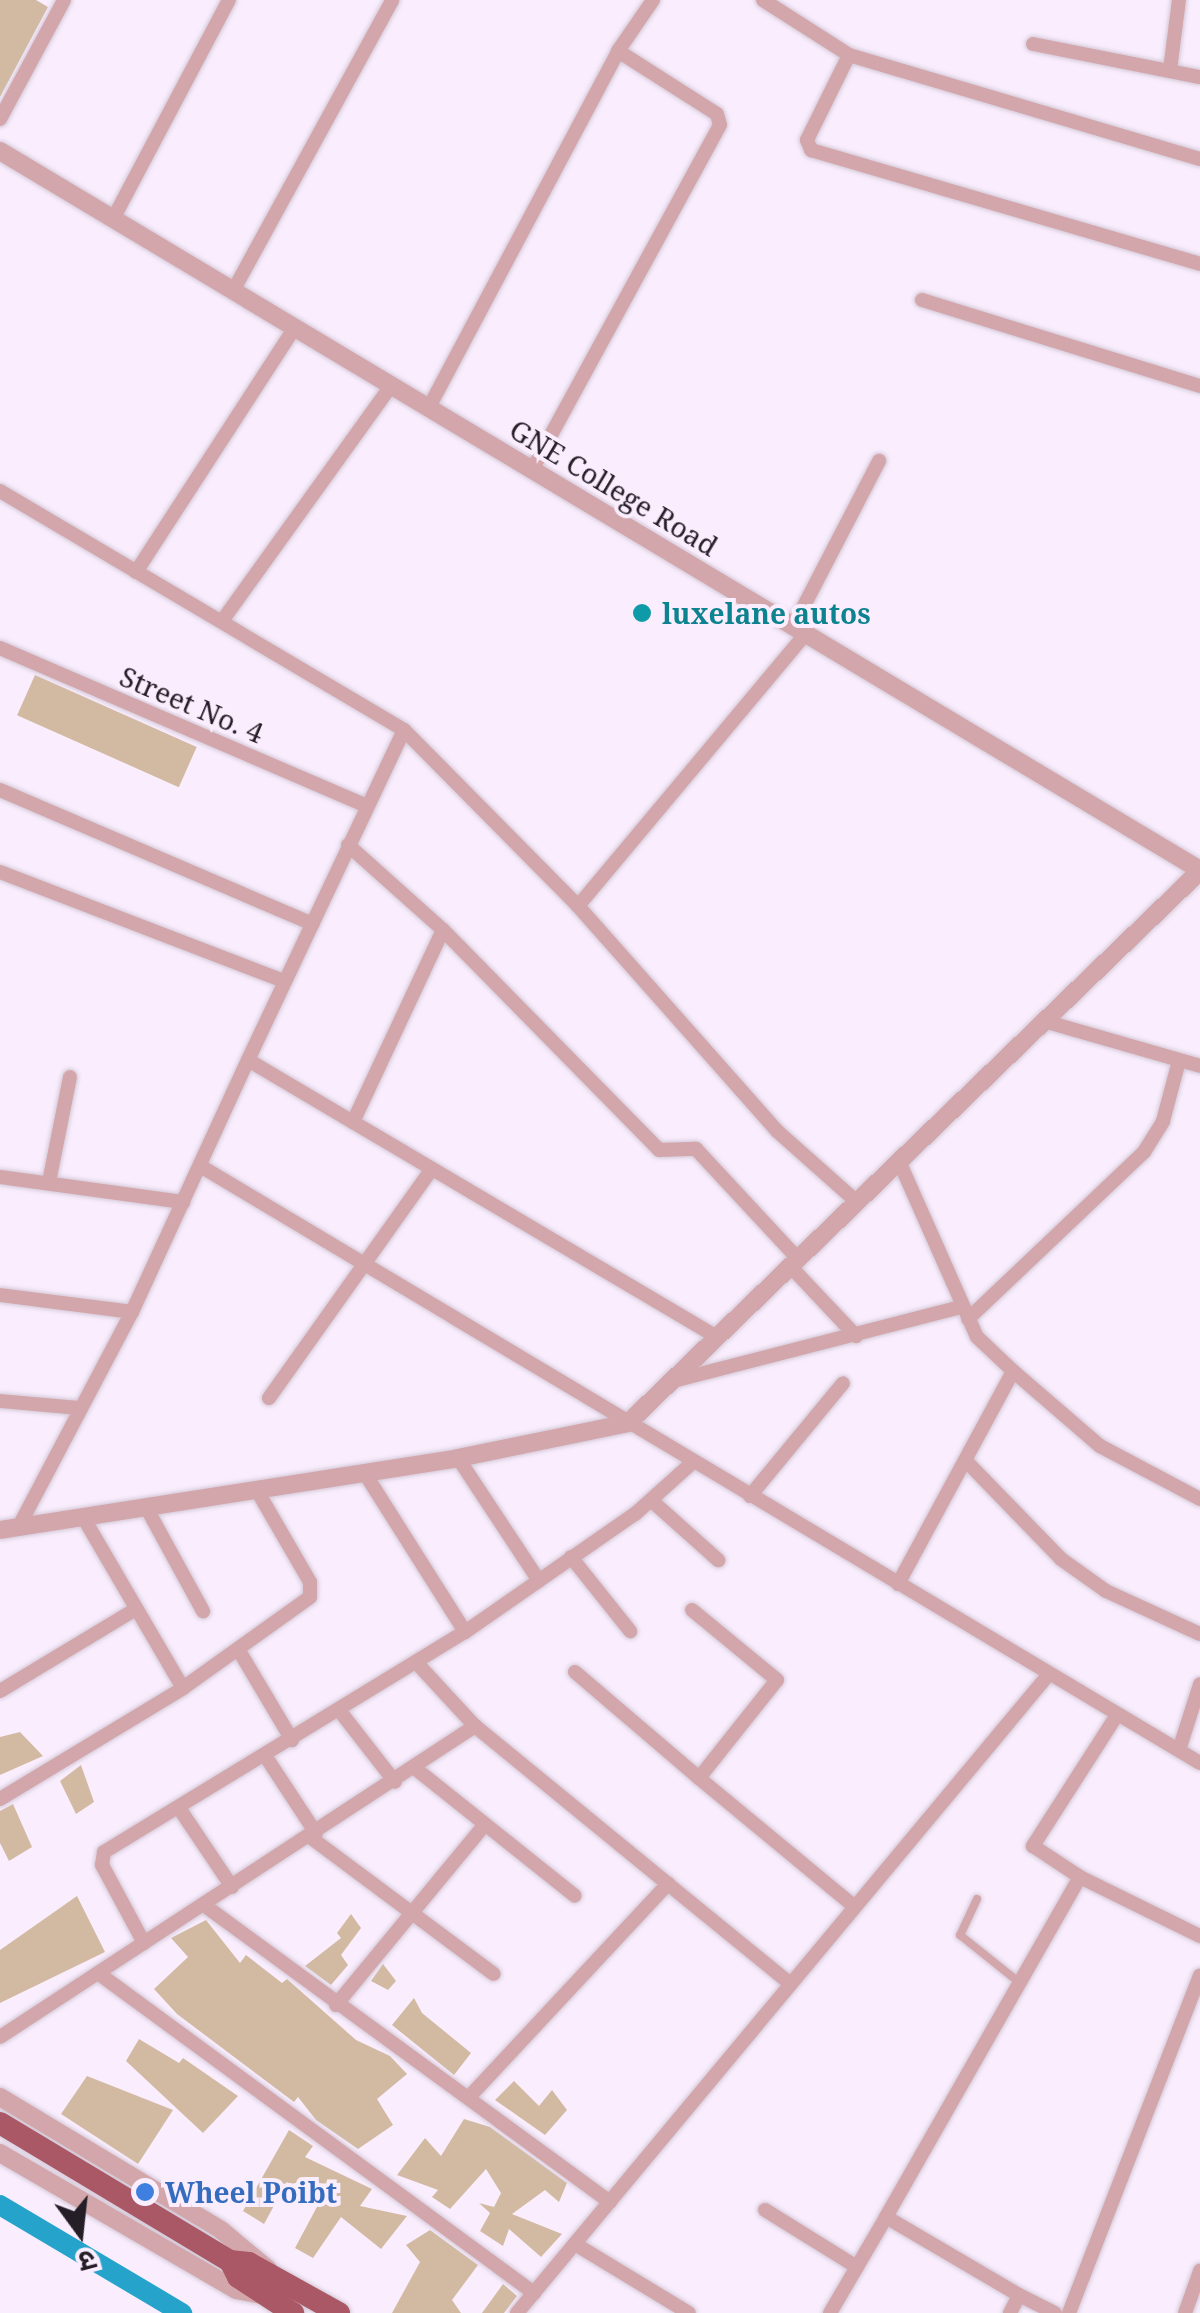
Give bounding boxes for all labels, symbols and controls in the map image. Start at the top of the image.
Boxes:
street label: GNE College Road [504,412,724,562]
place label: luxelane autos [662,596,871,630]
marker: luxelane autos [631,602,653,624]
street label: Street No. 4 [115,659,269,749]
place label: Wheel Poibt [165,2175,337,2209]
marker: Wheel Poibt [134,2181,156,2203]
north arrow [30,2183,130,2283]
text: उ [75,2242,101,2282]

